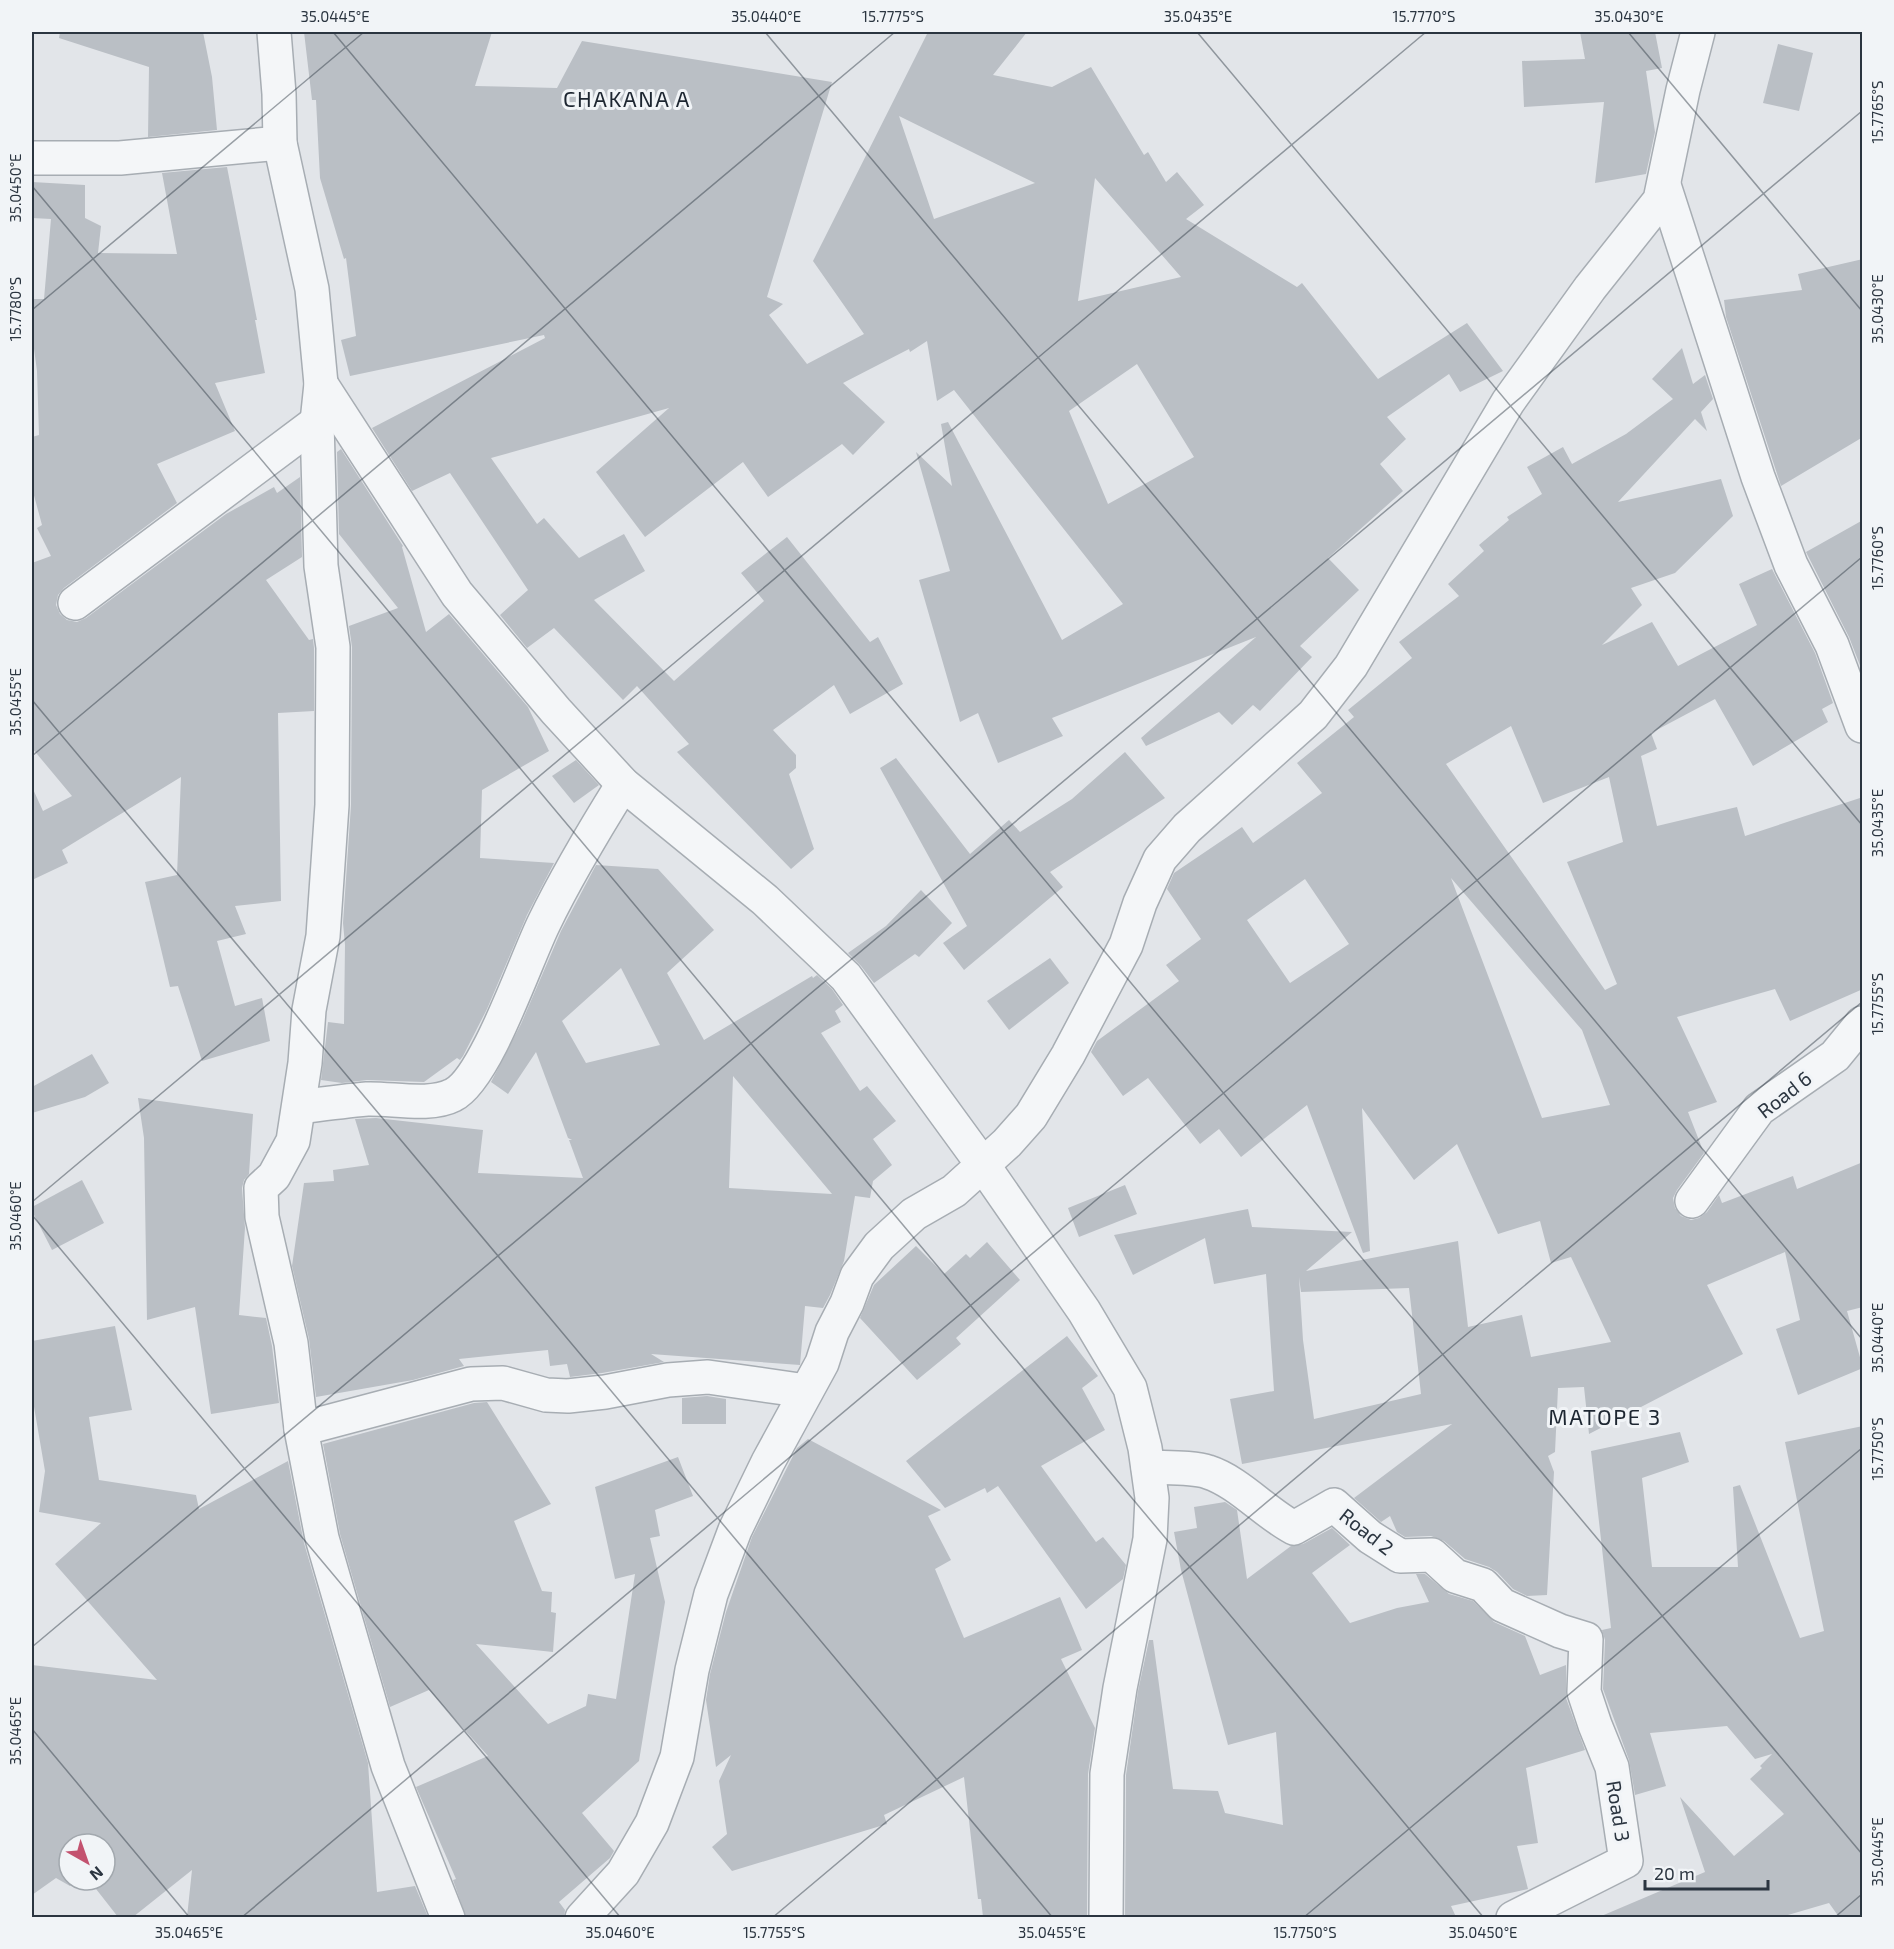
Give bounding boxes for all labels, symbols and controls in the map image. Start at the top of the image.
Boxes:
text: 35.0445°E [300,7,370,25]
text: 35.0440°E [731,7,801,25]
text: 15.7775°S [862,7,924,25]
text: 35.0435°E [1164,7,1232,25]
text: 15.7770°S [1393,7,1455,25]
text: 35.0430°E [1594,7,1664,25]
text: 15.7765°S [1868,81,1886,143]
district label: CHAKANA A [563,85,691,111]
text: 35.0450°E [6,153,24,223]
text: 35.0430°E [1868,274,1886,344]
text: 15.7780°S [6,277,24,341]
text: 15.7760°S [1868,526,1886,590]
text: 35.0455°E [6,668,24,736]
text: 35.0435°E [1868,789,1886,857]
text: 15.7755°S [1868,973,1886,1035]
street label: Road 6 [1752,1065,1816,1123]
text: 35.0460°E [6,1181,24,1251]
text: 35.0440°E [1868,1303,1886,1373]
district label: MATOPE 3 [1548,1403,1662,1429]
text: 15.7750°S [1868,1417,1886,1481]
street label: Road 2 [1335,1503,1399,1559]
text: 35.0465°E [6,1697,24,1765]
street label: Road 3 [1602,1779,1636,1843]
text: 35.0445°E [1868,1817,1886,1887]
north arrow [57,1832,117,1892]
scale bar [1645,1853,1768,1891]
text: 20 m [1654,1862,1695,1884]
text: N [86,1863,107,1885]
text: 35.0465°E [155,1923,223,1941]
text: 35.0460°E [585,1923,655,1941]
text: 15.7755°S [743,1923,805,1941]
text: 35.0455°E [1018,1923,1086,1941]
text: 15.7750°S [1273,1923,1337,1941]
text: 35.0450°E [1448,1923,1518,1941]

